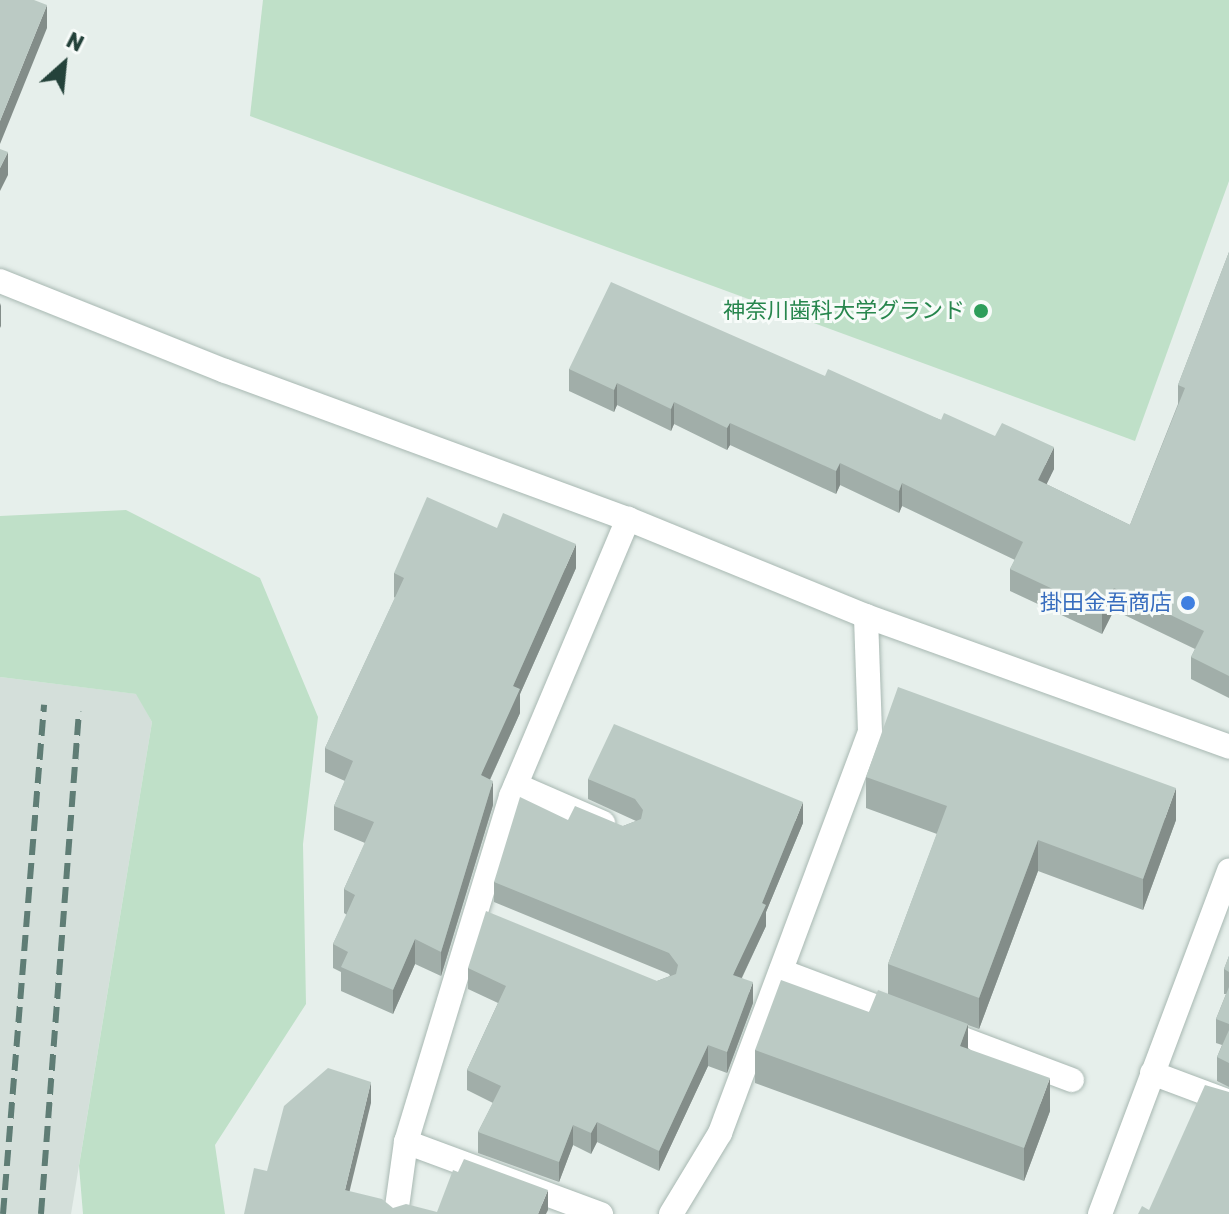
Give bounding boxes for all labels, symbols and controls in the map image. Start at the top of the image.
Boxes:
north arrow [24,24,104,104]
text: N [62,27,88,58]
place label: 神奈川歯科大学グランド [723,298,965,324]
marker: 神奈川歯科大学グランド [972,302,990,320]
place label: 掛田金吾商店 [1040,590,1172,616]
marker: 掛田金吾商店 [1179,594,1197,612]

